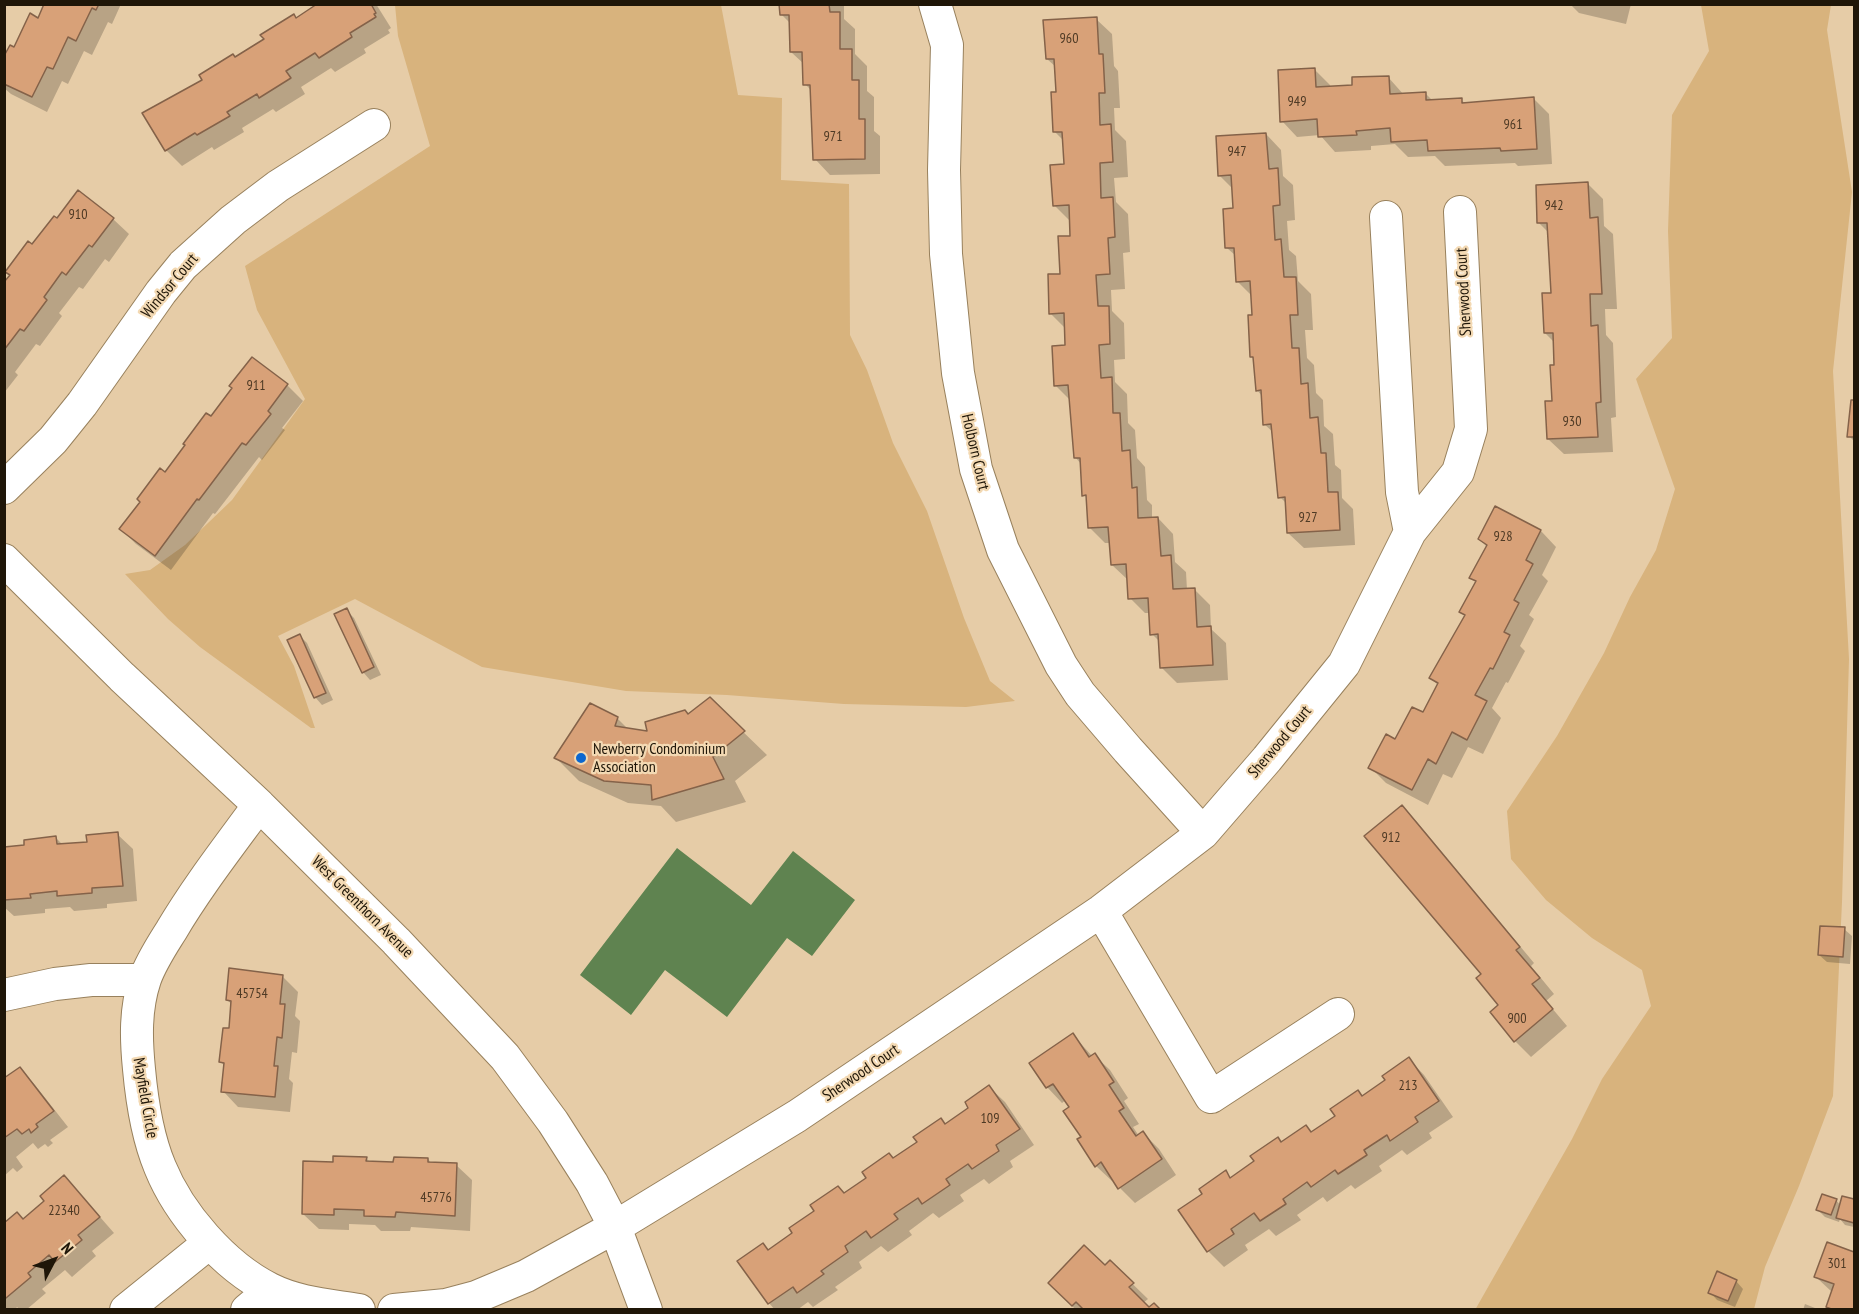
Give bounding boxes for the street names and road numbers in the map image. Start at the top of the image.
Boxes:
street label: Sherwood Court [1452,247,1476,337]
street label: Windsor Court [138,250,202,322]
street label: Holborn Court [957,412,993,492]
street label: Sherwood Court [1244,702,1316,782]
street label: West Greenthorn Avenue [307,852,417,962]
street label: Sherwood Court [819,1040,903,1106]
street label: Mayfield Circle [128,1056,162,1140]

